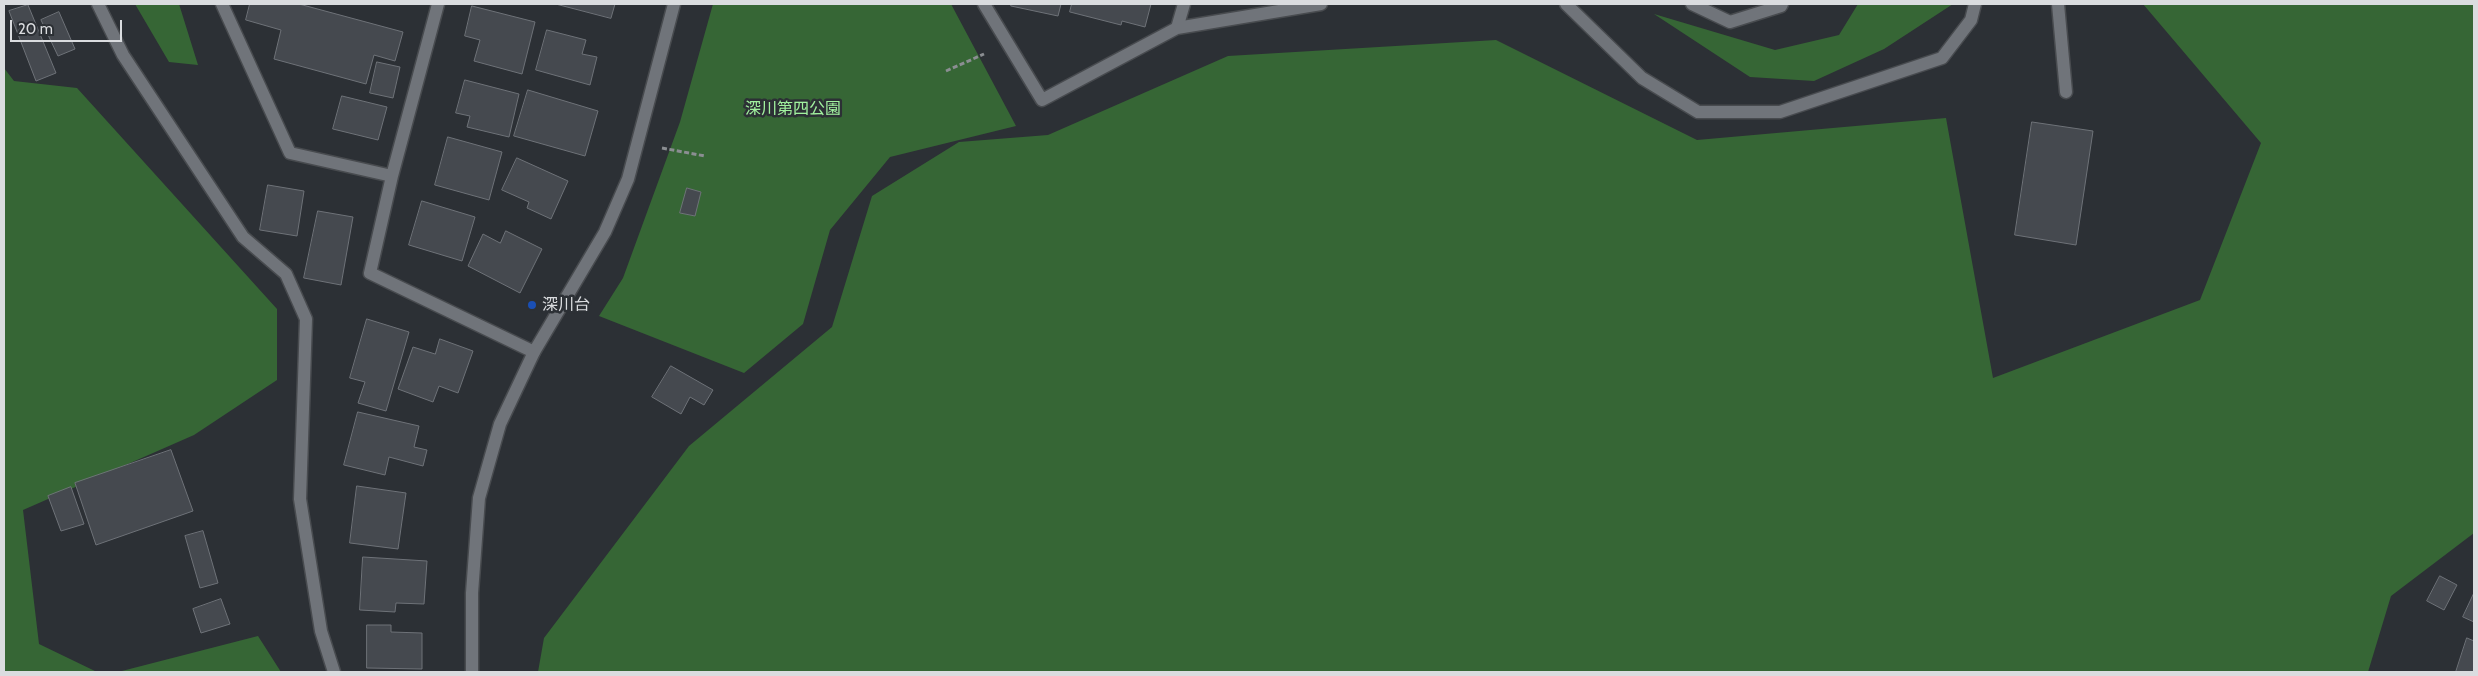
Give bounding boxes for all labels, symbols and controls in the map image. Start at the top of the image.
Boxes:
scale bar [12,10,125,42]
text: 20 m [18,20,53,38]
park label: 深川第四公園 [745,99,841,119]
place label: 深川台 [542,295,590,315]
marker: 深川台 [526,299,538,311]

